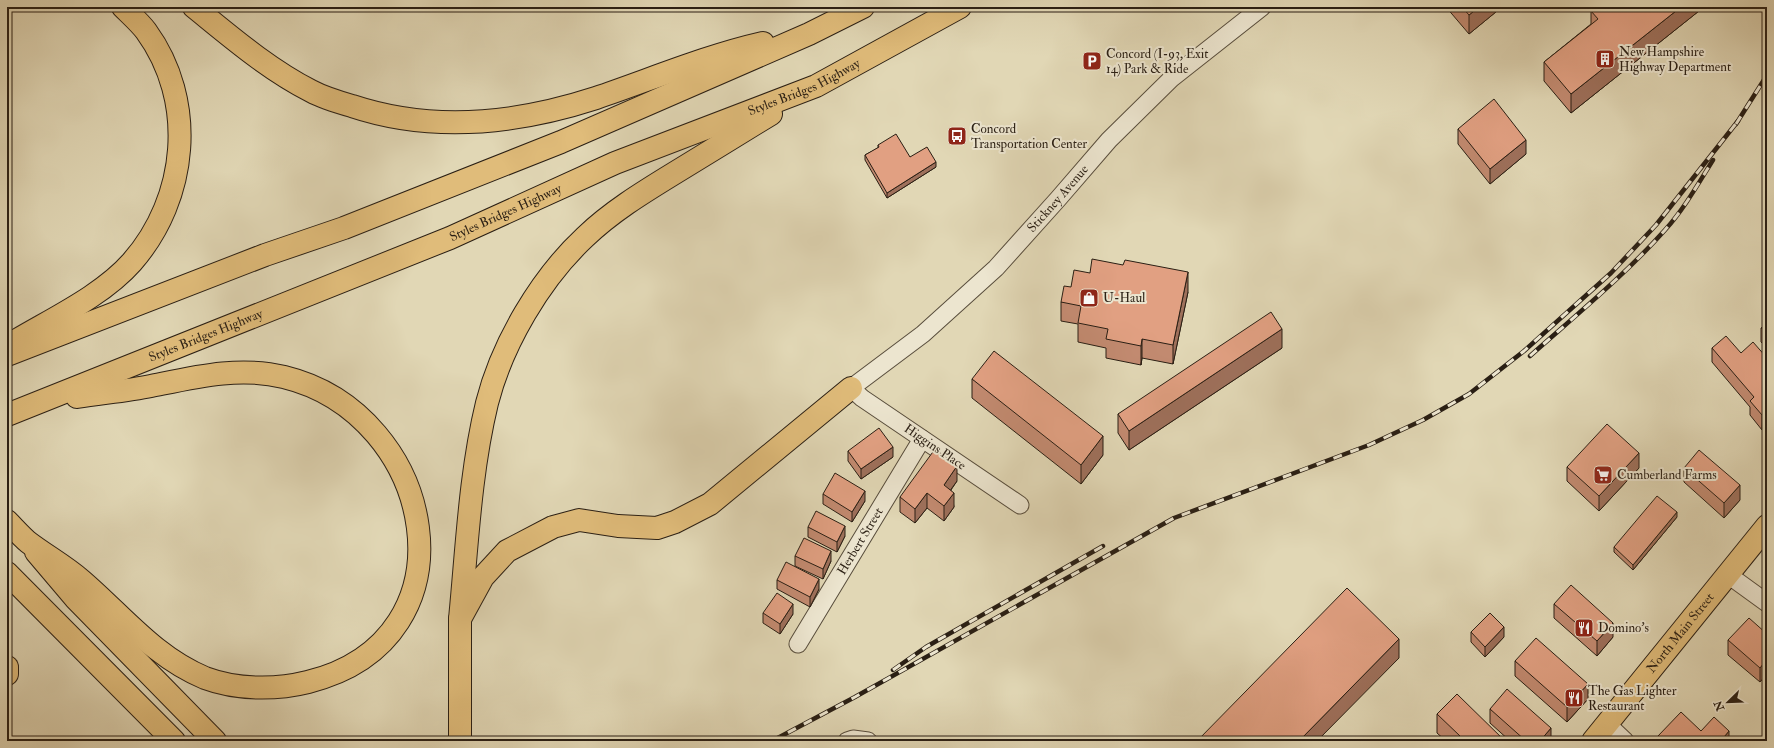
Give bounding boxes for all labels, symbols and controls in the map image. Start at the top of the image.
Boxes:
place label: New Hampshire Highway Department [1619,44,1731,76]
place label: Concord (I-93, Exit 14) Park & Ride [1106,46,1208,77]
building icon: New Hampshire Highway Department [1594,48,1616,70]
parking icon: Concord (I-93, Exit 14) Park & Ride [1081,50,1103,72]
street label: Styles Bridges Highway [746,55,864,119]
place label: Concord Transportation Center [971,121,1087,153]
bus stop icon: Concord Transportation Center [946,125,968,147]
street label: Stickney Avenue [1024,161,1092,236]
street label: Styles Bridges Highway [447,180,565,245]
shop icon: U-Haul [1078,287,1100,309]
place label: U-Haul [1103,290,1146,306]
street label: Styles Bridges Highway [146,306,266,366]
street label: Higgins Place [901,420,969,474]
supermarket icon: Cumberland Farms [1592,464,1614,486]
place label: Cumberland Farms [1617,467,1717,483]
street label: Herbert Street [834,505,887,578]
street label: North Main Street [1643,590,1718,676]
restaurant icon: Domino's [1573,617,1595,639]
place label: Domino's [1598,620,1649,636]
north arrow [1708,682,1748,722]
place label: The Gas Lighter Restaurant [1588,683,1677,714]
restaurant icon: The Gas Lighter Restaurant [1563,687,1585,709]
text: N [1711,698,1728,714]

